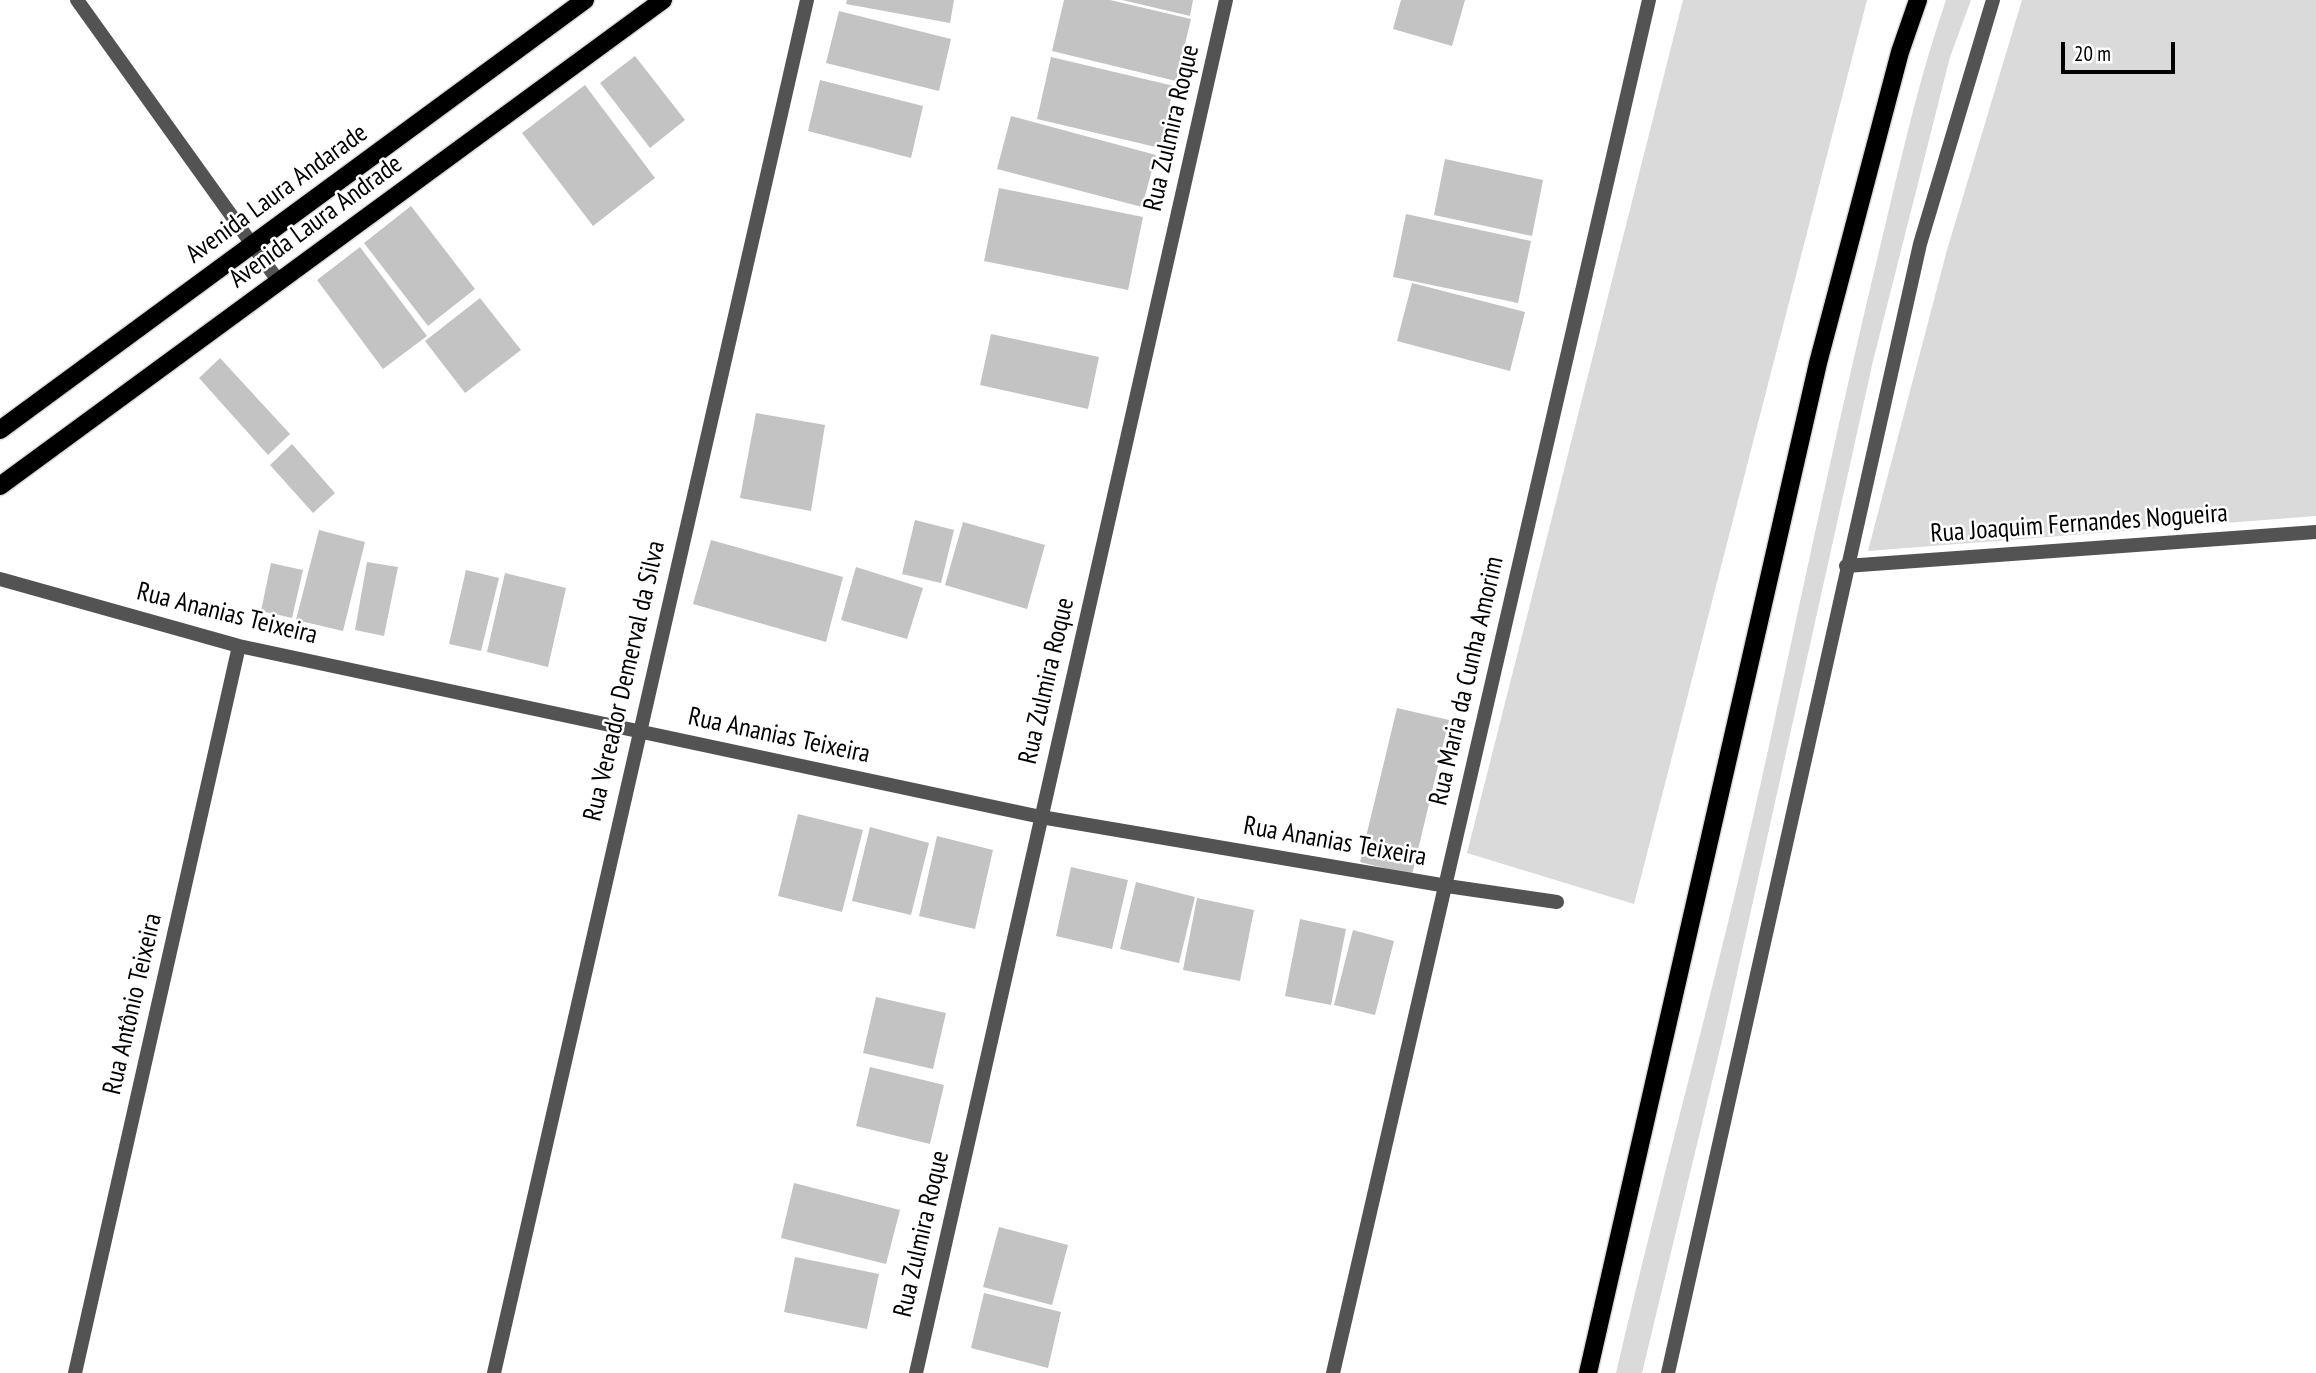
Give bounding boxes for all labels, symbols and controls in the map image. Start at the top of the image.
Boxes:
scale bar [2064,28,2178,72]
text: 20 m [2074,40,2111,67]
street label: Rua Zulmira Roque [1138,42,1206,214]
street label: Avenida Laura Andarade [180,118,374,270]
street label: Avenida Laura Andrade [223,149,409,295]
street label: Rua Joaquim Fernandes Nogueira [1929,498,2229,550]
street label: Rua Vereador Demerval da Silva [578,538,672,824]
street label: Rua Maria da Cunha Amorim [1423,554,1511,808]
street label: Rua Ananias Teixeira [133,576,321,652]
street label: Rua Zulmira Roque [1013,595,1081,767]
street label: Rua Ananias Teixeira [685,702,873,770]
street label: Rua Ananias Teixeira [1241,811,1429,873]
street label: Rua Antônio Teixeira [97,910,169,1098]
street label: Rua Zulmira Roque [888,1148,956,1320]

